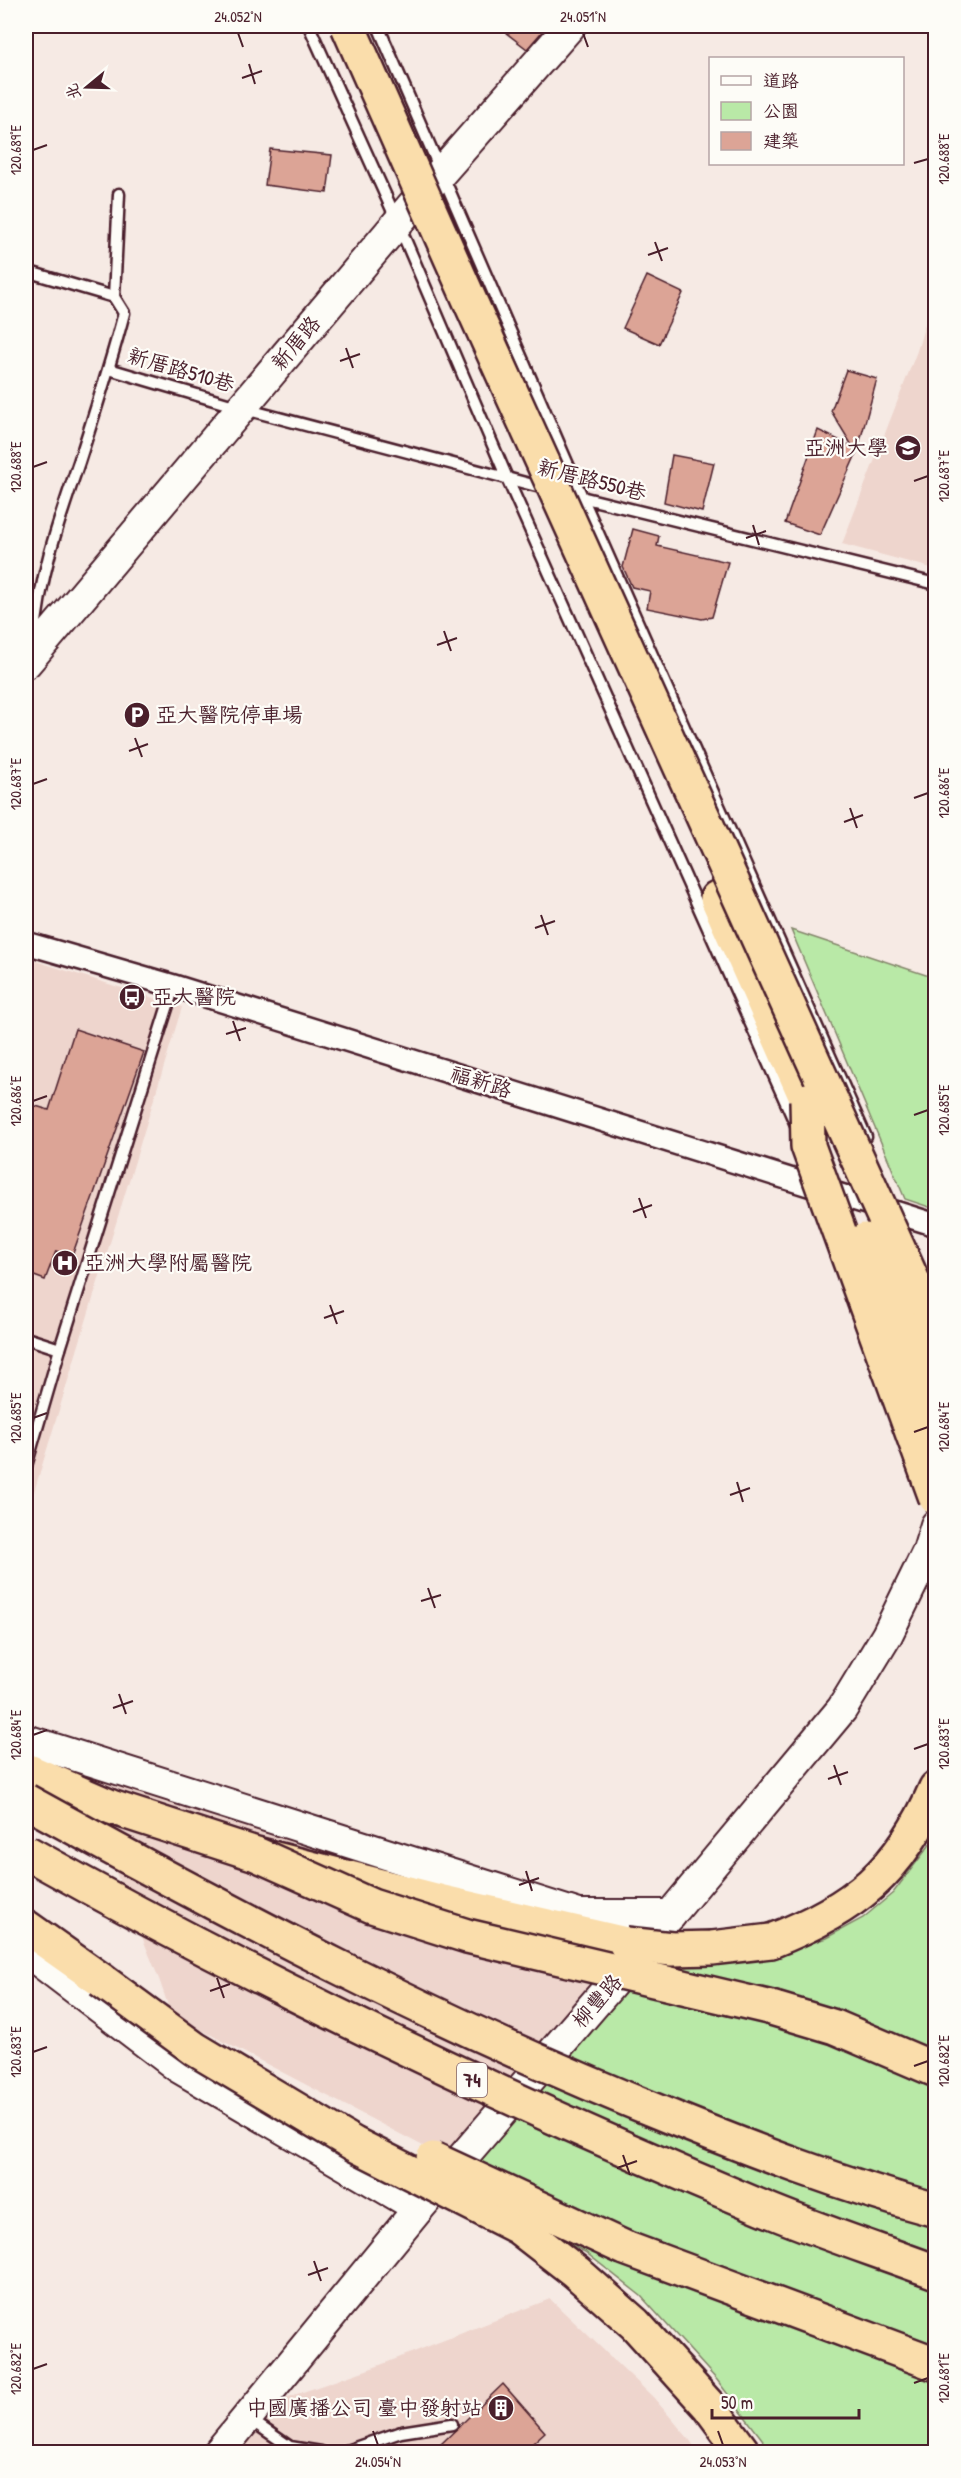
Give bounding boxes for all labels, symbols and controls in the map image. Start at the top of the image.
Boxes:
text: 24.052°N [214,6,262,27]
text: 24.051°N [560,6,606,27]
north arrow [57,57,117,117]
legend [709,57,904,165]
text: 道路 [763,68,799,93]
text: 北 [60,81,86,103]
text: 公園 [763,98,799,123]
text: 120.689°E [5,124,26,175]
text: 建築 [763,128,799,153]
text: 120.688°E [933,133,954,185]
street label: 新厝路 [264,309,327,376]
street label: 新厝路510巷 [124,340,238,399]
place label: 亞洲大學 [804,433,888,462]
school or university icon: 亞洲大學 [893,433,923,463]
text: 120.688°E [5,441,26,493]
text: 120.687°E [933,449,954,502]
street label: 新厝路550巷 [535,452,650,507]
parking icon: 亞大醫院停車場 [122,700,152,730]
place label: 亞大醫院停車場 [156,700,303,729]
text: 120.687°E [5,757,26,810]
text: 120.686°E [933,767,954,818]
bus stop icon: 亞大醫院 [117,982,147,1012]
place label: 亞大醫院 [152,982,236,1011]
street label: 福新路 [447,1058,516,1105]
text: 120.686°E [5,1075,26,1126]
text: 120.685°E [933,1084,954,1136]
hospital icon: 亞洲大學附屬醫院 [50,1248,80,1278]
place label: 亞洲大學附屬醫院 [84,1248,252,1277]
text: 120.685°E [5,1392,26,1444]
text: 120.684°E [933,1401,954,1452]
text: 120.684°E [5,1709,26,1760]
text: 120.683°E [933,1718,954,1770]
street label: 柳豐路 [565,1967,628,2034]
text: 120.683°E [5,2026,26,2078]
text: 120.682°E [933,2035,954,2087]
road number: 74 [457,2063,487,2097]
text: 120.682°E [5,2343,26,2395]
text: 120.681°E [933,2352,954,2403]
scale bar [712,2382,859,2420]
text: 50 m [721,2390,753,2415]
place label: 中國廣播公司 臺中發射站 [246,2393,482,2422]
building icon: 中國廣播公司 臺中發射站 [486,2393,516,2423]
text: 24.054°N [355,2451,401,2472]
text: 24.053°N [699,2451,747,2472]

